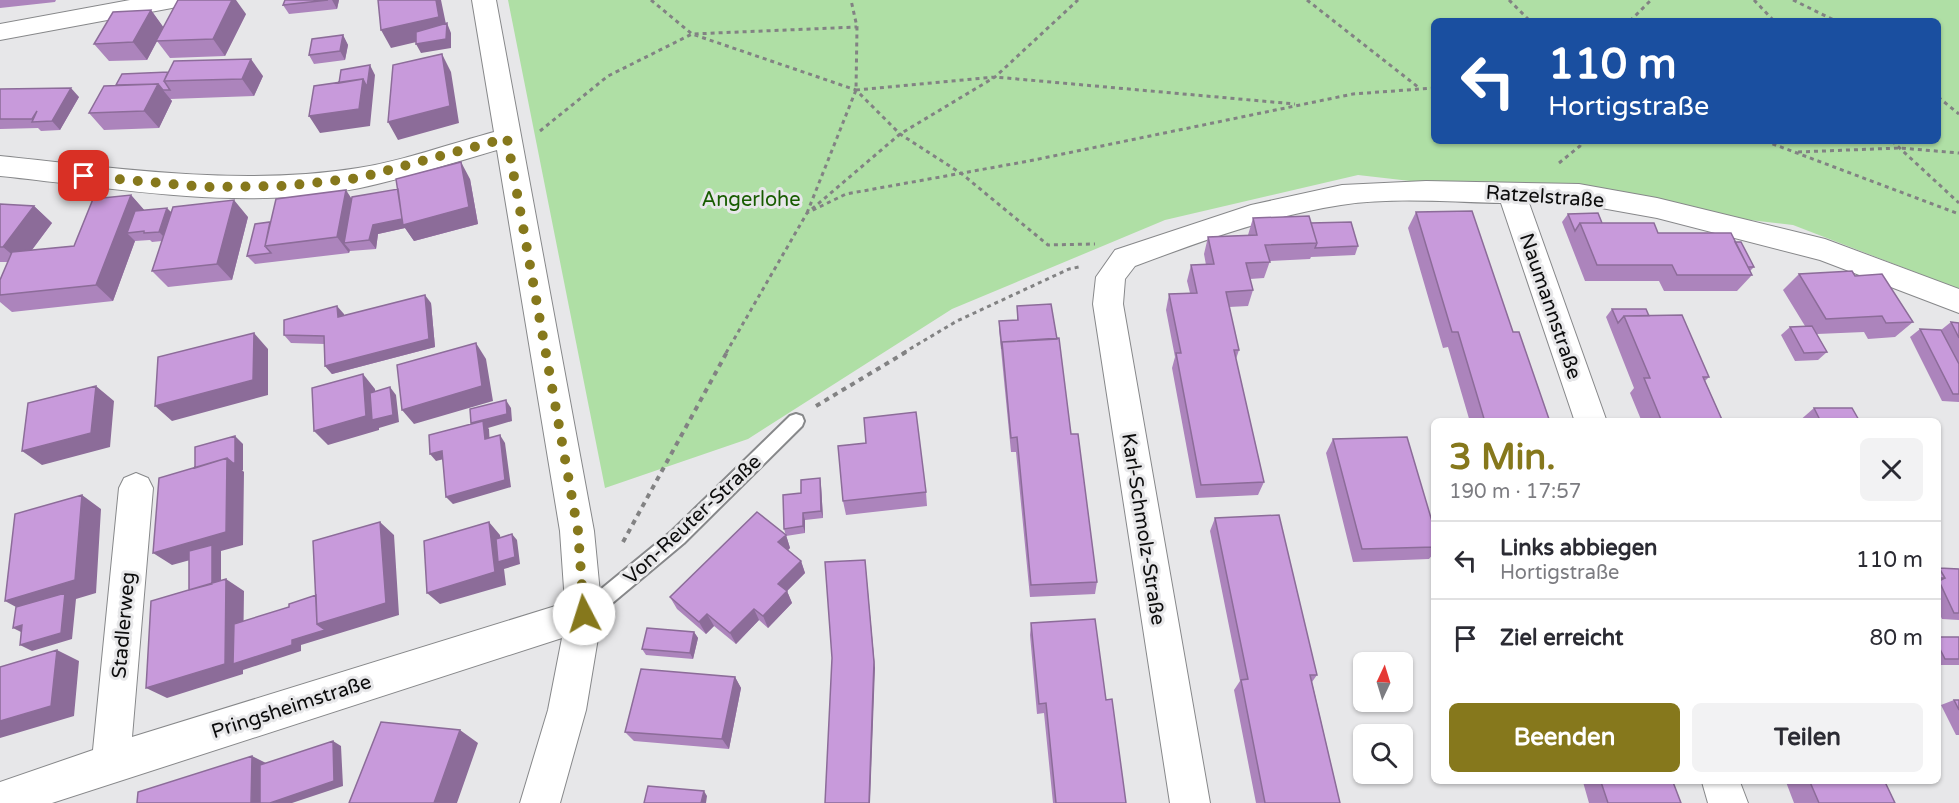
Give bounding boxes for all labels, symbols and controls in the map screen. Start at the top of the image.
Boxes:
text: 110 m [1548,39,1677,90]
icon: left [1449,42,1527,120]
text: Hortigstraße [1548,90,1709,123]
pin [58,150,109,201]
icon: arrive [67,159,100,192]
street label: Ratzelstraße [1485,181,1605,213]
park label: Angerlohe [701,188,801,212]
street label: Naumannstraße [1514,230,1586,383]
street label: Karl-Schmolz-Straße [1116,431,1170,627]
text: 3 Min. [1449,436,1556,479]
button: close [1860,438,1923,501]
street label: Von-Reuter-Straße [619,450,766,590]
text: 190 m · 17:57 [1449,480,1581,504]
text: Links abbiegen [1500,535,1658,561]
icon: left [1449,544,1482,577]
text: 110 m [1856,547,1923,573]
text: Hortigstraße [1500,561,1619,585]
street label: Stadlerweg [107,571,141,679]
position arrow [552,582,616,646]
icon: arrive [1449,622,1482,655]
text: Ziel erreicht [1500,625,1623,651]
text: 80 m [1869,625,1923,651]
north arrow [1353,652,1413,712]
map controls [1353,652,1413,784]
street label: Pringsheimstraße [208,670,374,744]
button: Beenden [1449,703,1680,772]
button: Teilen [1692,703,1923,772]
button: search [1353,724,1413,784]

